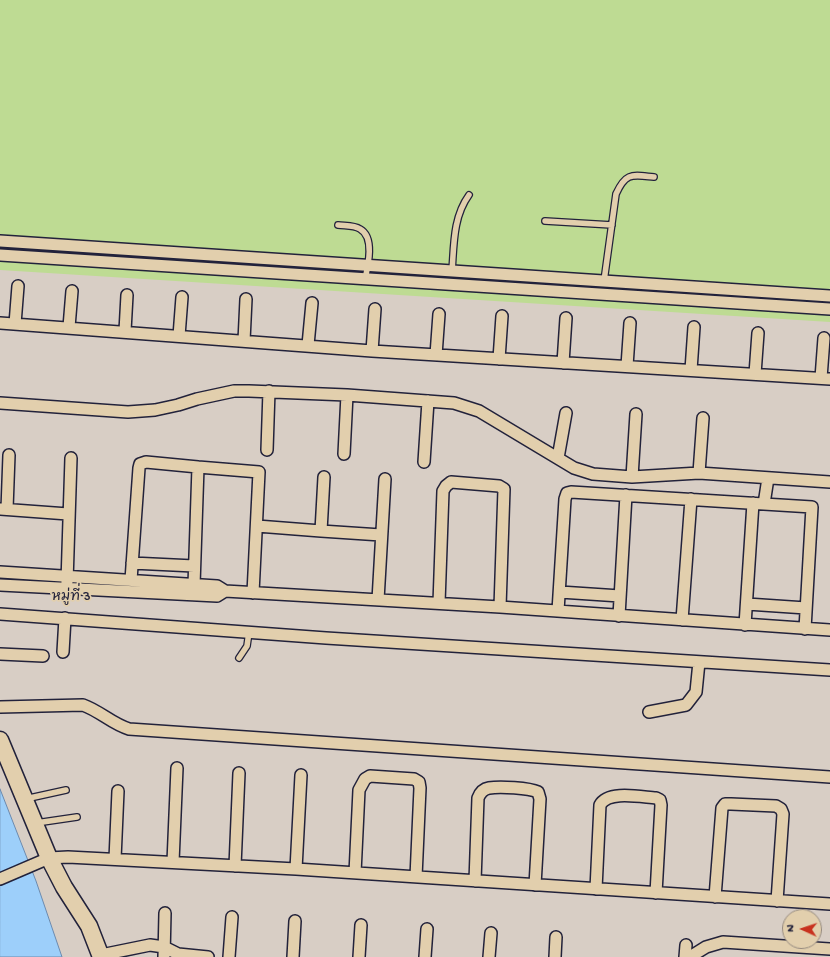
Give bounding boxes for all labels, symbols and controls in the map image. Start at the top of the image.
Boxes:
district label: หมู่ที่ 3 [51,590,91,606]
north arrow [782,909,822,949]
text: N [785,925,797,932]

